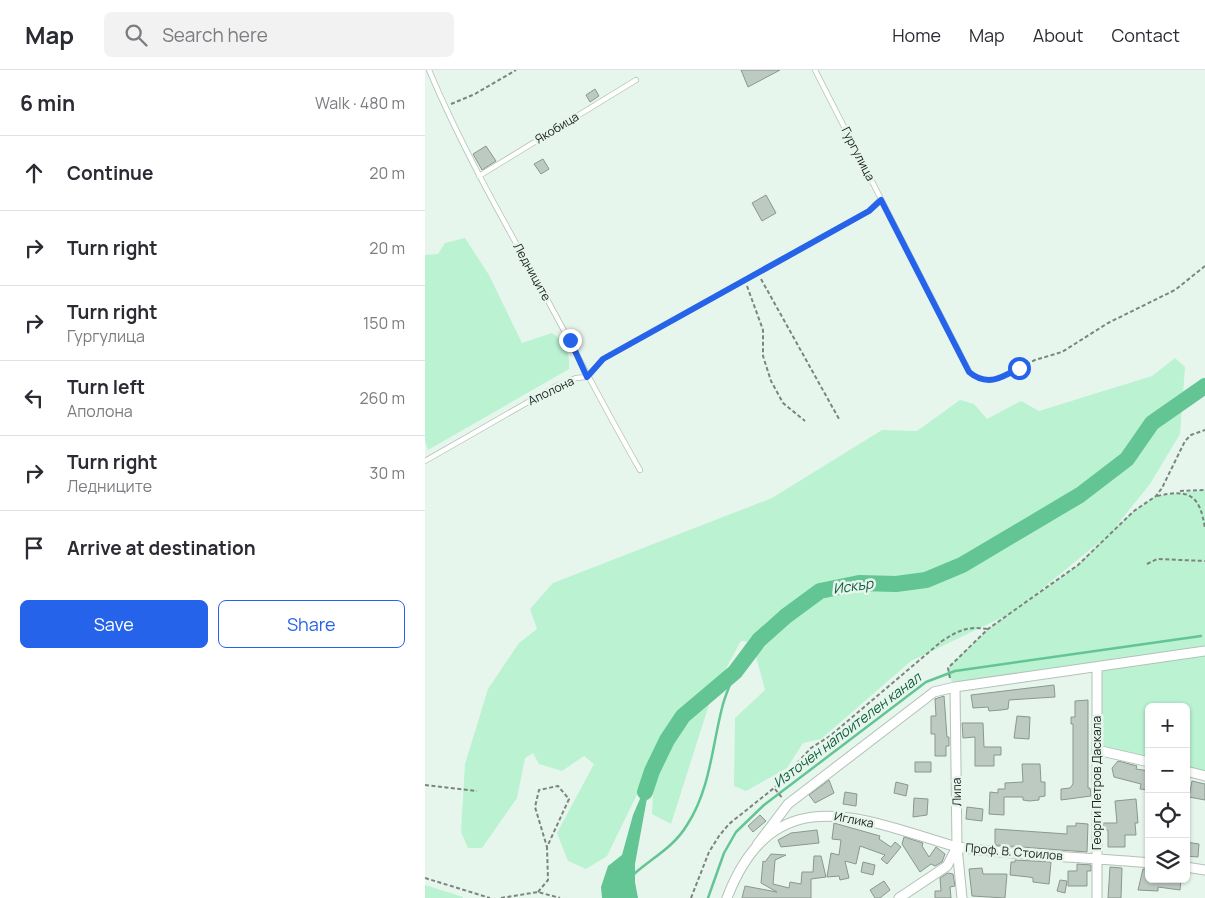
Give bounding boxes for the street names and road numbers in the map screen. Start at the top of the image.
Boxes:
street label: Якобица [532,108,582,147]
street label: Гургулица [838,124,879,184]
street label: Ледниците [510,240,555,304]
street label: Аполона [525,372,577,409]
street label: Георги Петров Даскала [1088,716,1105,850]
street label: Липа [948,778,965,807]
street label: Иглика [833,807,875,832]
street label: Проф. В. Стоилов [965,839,1064,864]

